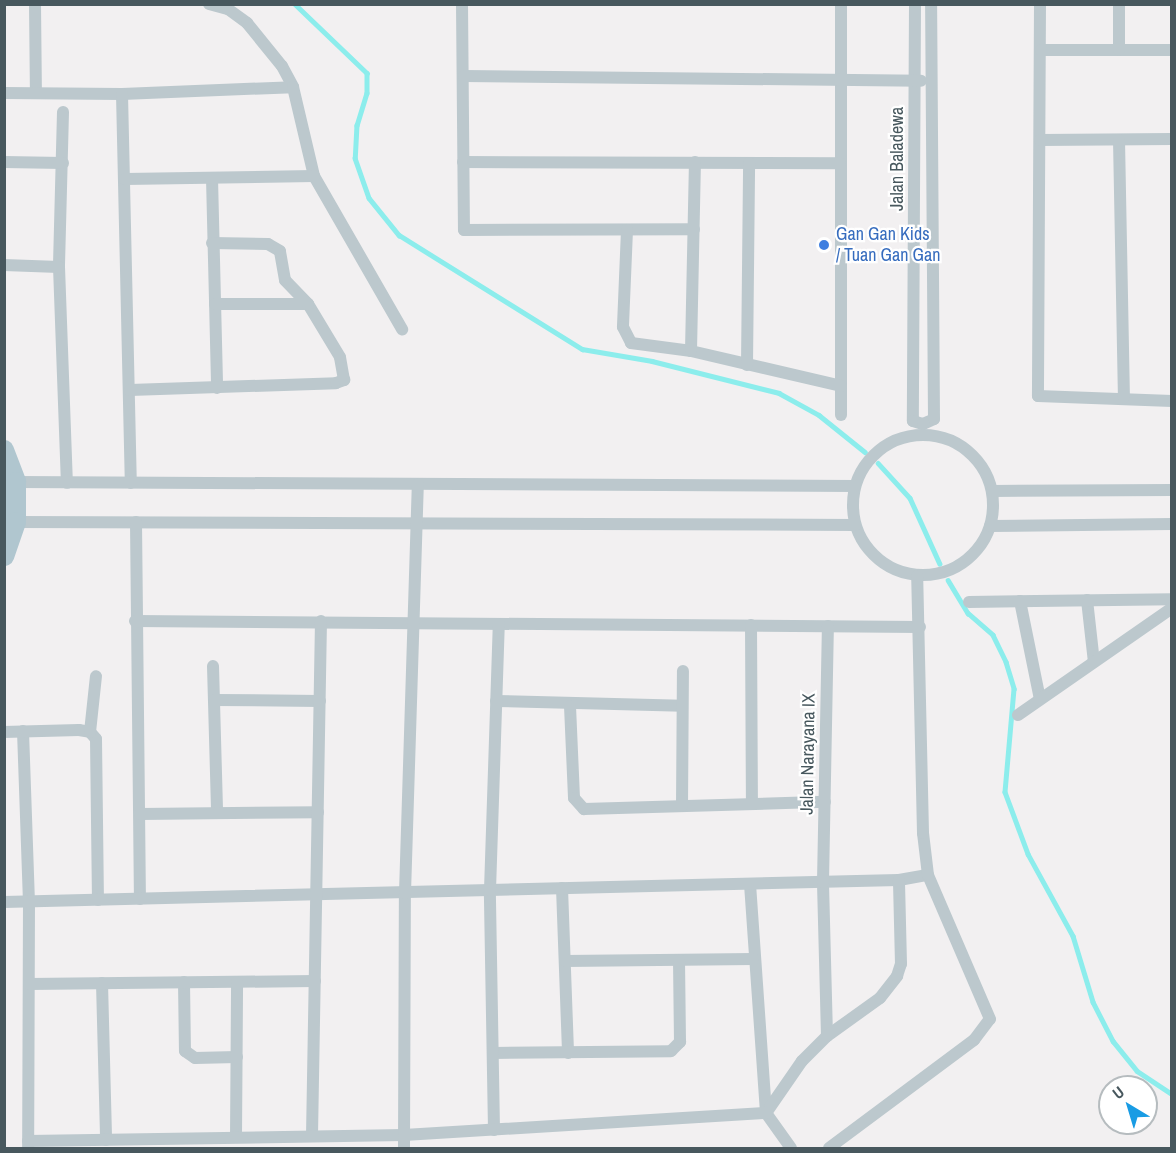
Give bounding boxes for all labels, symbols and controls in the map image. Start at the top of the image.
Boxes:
street label: Jalan Baladewa [886,107,908,211]
place label: Gan Gan Kids / Tuan Gan Gan [836,224,941,266]
marker: Gan Gan Kids / Tuan Gan Gan [817,238,831,252]
street label: Jalan Narayana IX [796,693,820,815]
north arrow [1098,1075,1158,1135]
text: U [1108,1081,1129,1104]

